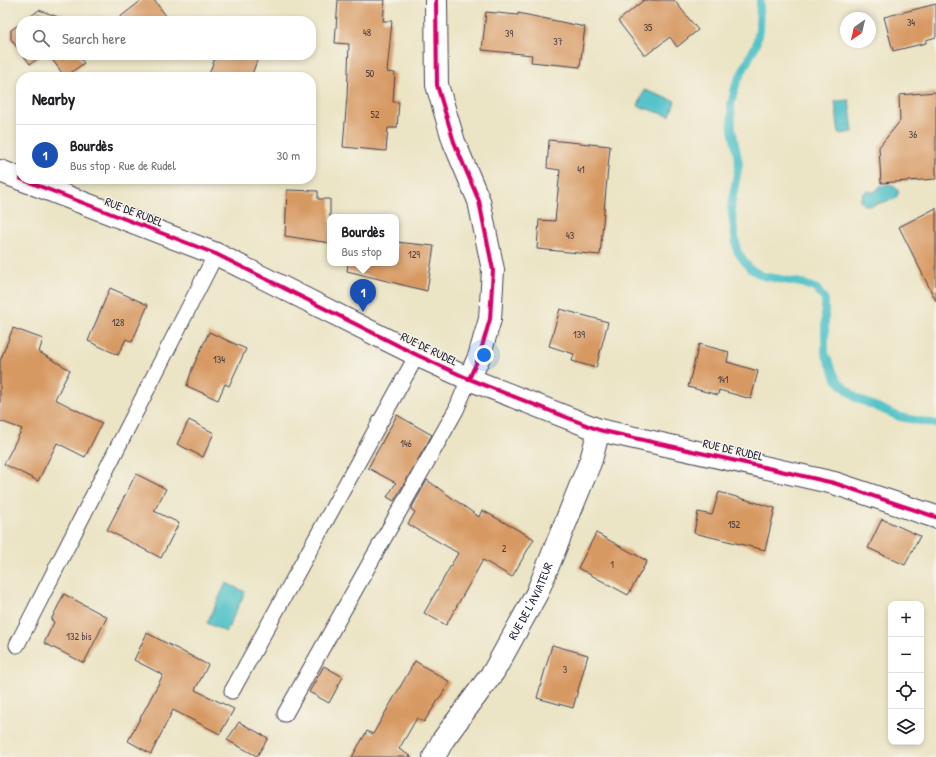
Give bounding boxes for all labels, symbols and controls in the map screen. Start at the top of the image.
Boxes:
north arrow [840,12,876,48]
search box [16,16,316,60]
house number: 34 [907,16,915,29]
house number: 35 [644,21,653,34]
house number: 48 [363,26,371,39]
icon: search [30,27,52,49]
house number: 39 [505,27,513,40]
text: Search here [62,28,126,49]
house number: 37 [553,35,563,48]
house number: 50 [366,67,375,80]
text: Nearby [32,87,75,110]
house number: 52 [371,108,380,121]
house number: 36 [909,128,917,141]
text: Bourdès [70,135,113,156]
text: 1 [43,146,47,164]
text: 30 m [277,146,300,164]
text: Bus stop · Rue de Rudel [70,156,176,174]
house number: 41 [577,163,585,176]
street label: RUE DE RUDEL [102,193,166,231]
popup [327,214,399,266]
text: Bourdès [341,221,385,242]
house number: 43 [566,229,575,242]
text: Bus stop [341,242,382,260]
house number: 129 [408,248,420,261]
pin: 1 [350,279,376,312]
house number: 128 [112,316,124,329]
street label: RUE DE RUDEL [398,327,461,370]
house number: 139 [573,328,585,341]
your location [474,345,494,365]
house number: 134 [213,353,225,366]
house number: 141 [717,373,729,386]
street label: RUE DE RUDEL [701,434,765,465]
house number: 146 [400,437,412,450]
house number: 152 [728,518,741,531]
house number: 2 [502,542,507,555]
house number: 1 [610,558,614,571]
street label: RUE DE L'AVIATEUR [504,559,557,643]
map controls [888,601,924,745]
button: + [888,601,924,637]
house number: 132 bis [66,630,92,643]
button: − [888,637,924,673]
house number: 3 [563,663,568,676]
button: locate [888,673,924,709]
button: layers [888,709,924,745]

